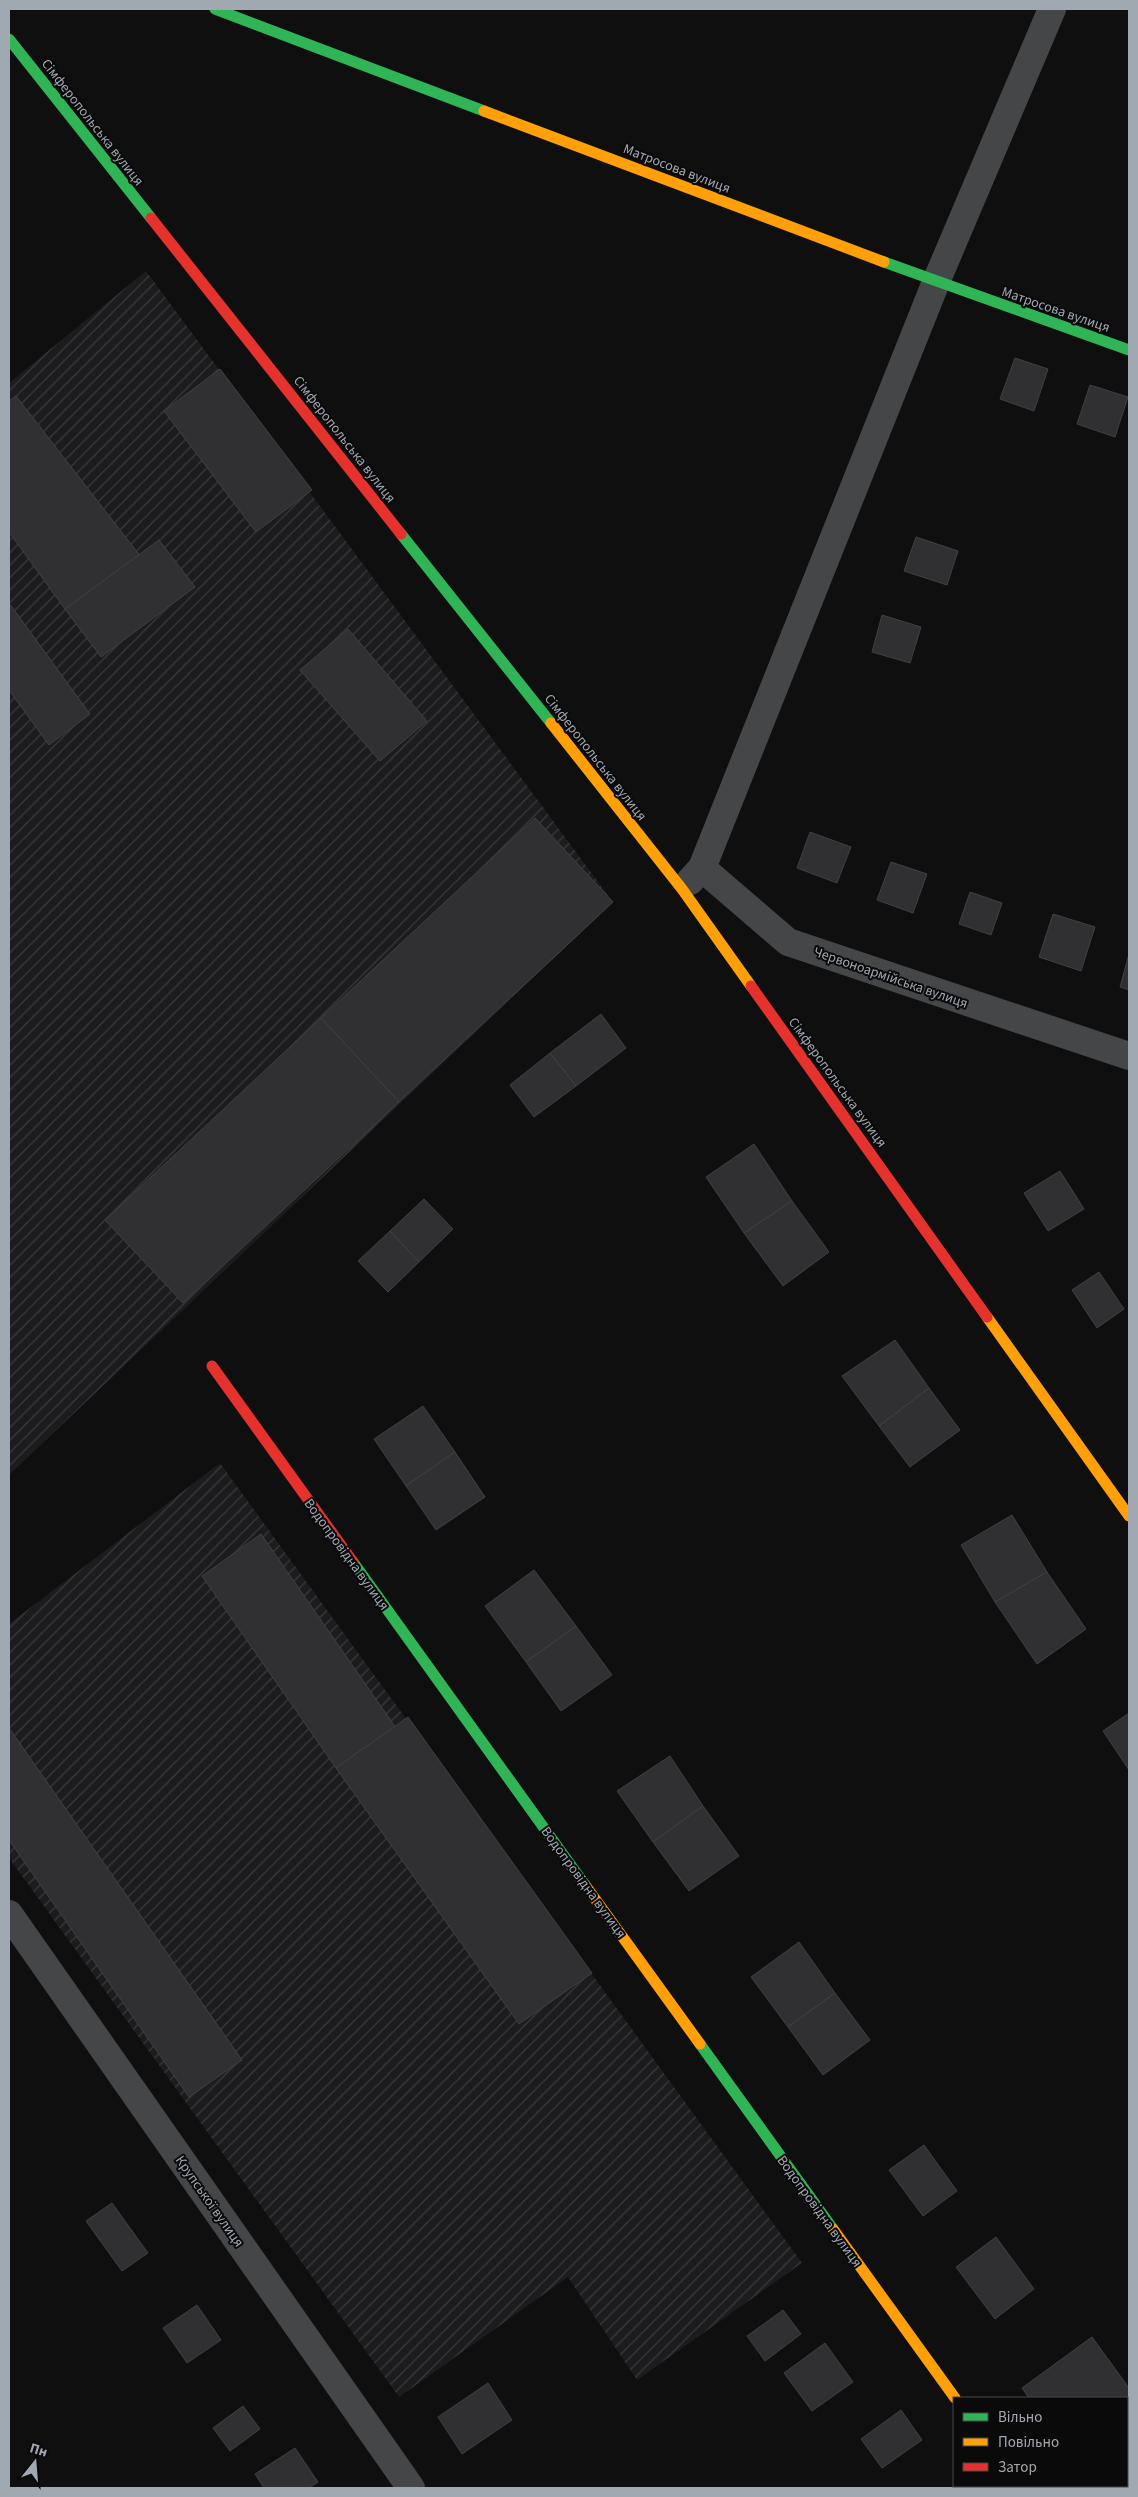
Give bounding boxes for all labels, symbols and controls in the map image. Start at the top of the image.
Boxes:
street label: Сімферопольська вулиця [36,55,148,190]
street label: Матросова вулиця [620,139,733,199]
street label: Матросова вулиця [999,282,1113,338]
street label: Сімферопольська вулиця [288,372,400,507]
street label: Сімферопольська вулиця [539,690,651,825]
street label: Червоноармійська вулиця [811,942,970,1014]
street label: Сімферопольська вулиця [783,1013,891,1152]
street label: Водопровідна вулиця [299,1495,394,1614]
street label: Водопровідна вулиця [536,1823,631,1942]
street label: Крупської вулиця [170,2152,248,2251]
street label: Водопровідна вулиця [772,2152,867,2271]
legend [953,2397,1128,2487]
text: Вільно [998,2407,1042,2428]
text: Повільно [998,2432,1059,2453]
north arrow [10,2437,60,2487]
text: Пн [27,2438,50,2463]
text: Затор [998,2457,1037,2478]

